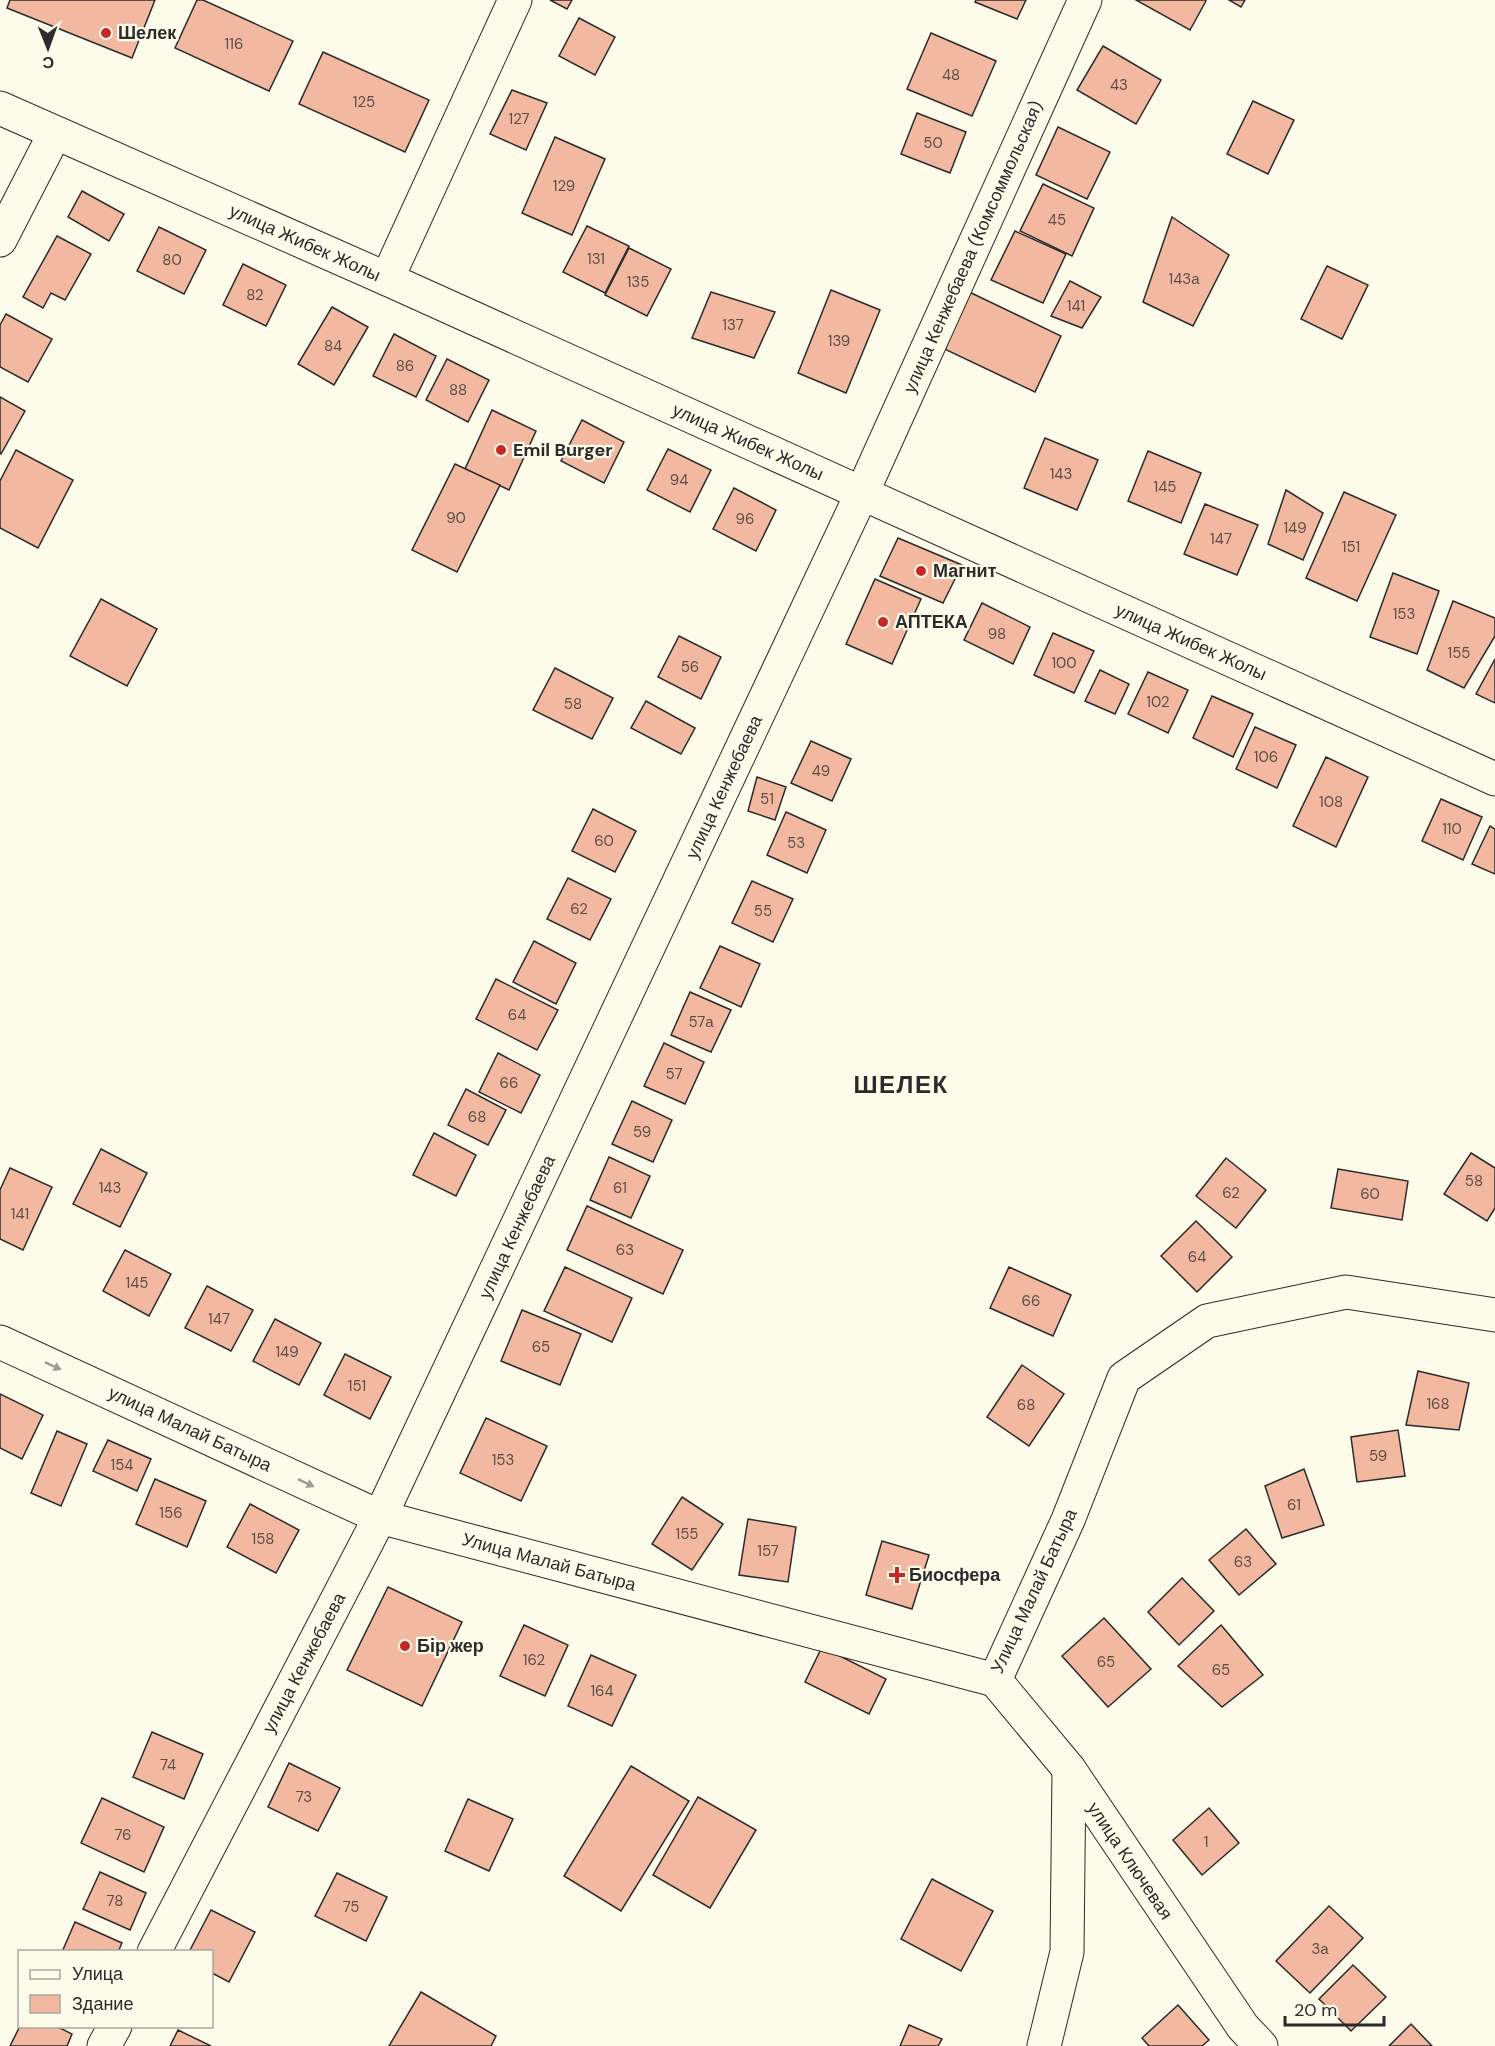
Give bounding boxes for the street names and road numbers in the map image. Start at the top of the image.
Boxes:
street label: улица Кенжебаева (Комсоммольская) [897,97,1049,397]
street label: улица Жибек Жолы [226,199,384,287]
street label: улица Жибек Жолы [669,398,827,486]
street label: улица Жибек Жолы [1112,598,1270,686]
street label: улица Кенжебаева [680,710,768,863]
street label: улица Кенжебаева [473,1150,561,1303]
street label: улица Малай Батыра [105,1381,276,1478]
street label: Улица Малай Батыра [985,1504,1083,1677]
street label: Улица Малай Батыра [459,1527,640,1597]
street label: улица Кенжебаева [257,1588,352,1737]
street label: улица Ключевая [1082,1798,1178,1924]

